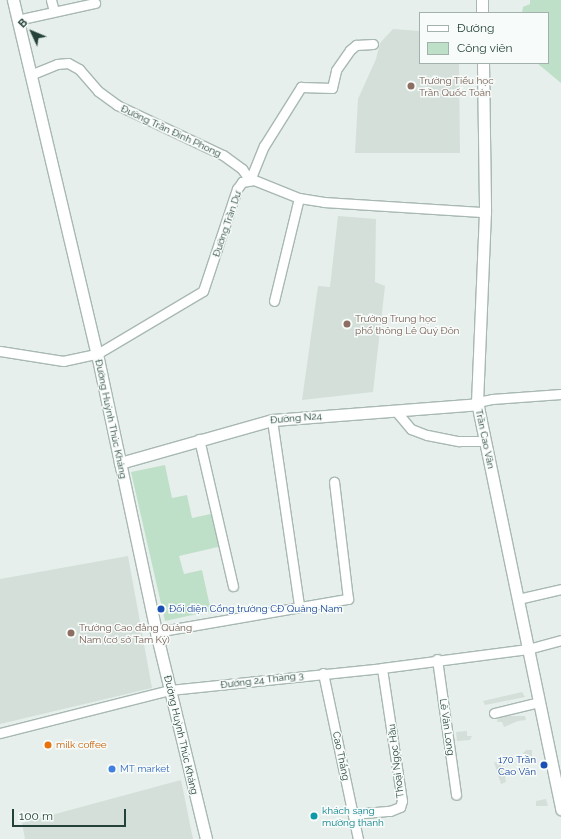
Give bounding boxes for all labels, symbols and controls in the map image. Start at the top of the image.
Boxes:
north arrow [12,12,52,52]
legend [419,12,549,64]
text: B [16,16,30,31]
text: Đường [457,21,494,35]
text: Công viên [457,41,513,55]
place label: Trường Tiểu học Trần Quốc Toản [419,74,494,98]
marker: Trường Tiểu học Trần Quốc Toản [406,81,416,91]
street label: Đường Trần Đình Phong [119,102,223,160]
street label: Đường Trần Dư [210,189,244,259]
place label: Trường Trung học phổ thông Lê Quý Đôn [355,312,460,336]
marker: Trường Trung học phổ thông Lê Quý Đôn [342,319,352,329]
street label: Đường Huỳnh Thúc Kháng [92,358,130,480]
street label: Trần Cao Vân [473,408,497,470]
street label: Đường N24 [270,410,322,426]
place label: Đối diện Cổng trường CĐ Quảng Nam [169,603,343,615]
marker: Đối diện Cổng trường CĐ Quảng Nam [156,604,166,614]
place label: Trường Cao đẳng Quảng Nam (cơ sở Tam Kỳ) [79,621,192,644]
marker: Trường Cao đẳng Quảng Nam (cơ sở Tam Kỳ) [66,628,76,638]
street label: Đường 24 Tháng 3 [220,669,304,691]
street label: Đường Huỳnh Thúc Kháng [161,674,201,796]
street label: Lê Văn Long [437,697,457,757]
street label: Thoại Ngọc Hầu [385,723,407,799]
street label: Cao Thắng [330,730,352,782]
place label: milk coffee [56,739,107,751]
marker: milk coffee [43,740,53,750]
place label: 170 Trần Cao Vân [498,753,536,776]
marker: 170 Trần Cao Vân [539,760,549,770]
place label: MT market [120,763,170,775]
marker: MT market [107,764,117,774]
scale bar [14,801,128,827]
place label: khách sạng mường thanh [322,804,384,828]
text: 100 m [19,809,53,823]
marker: khách sạng mường thanh [309,811,319,821]

